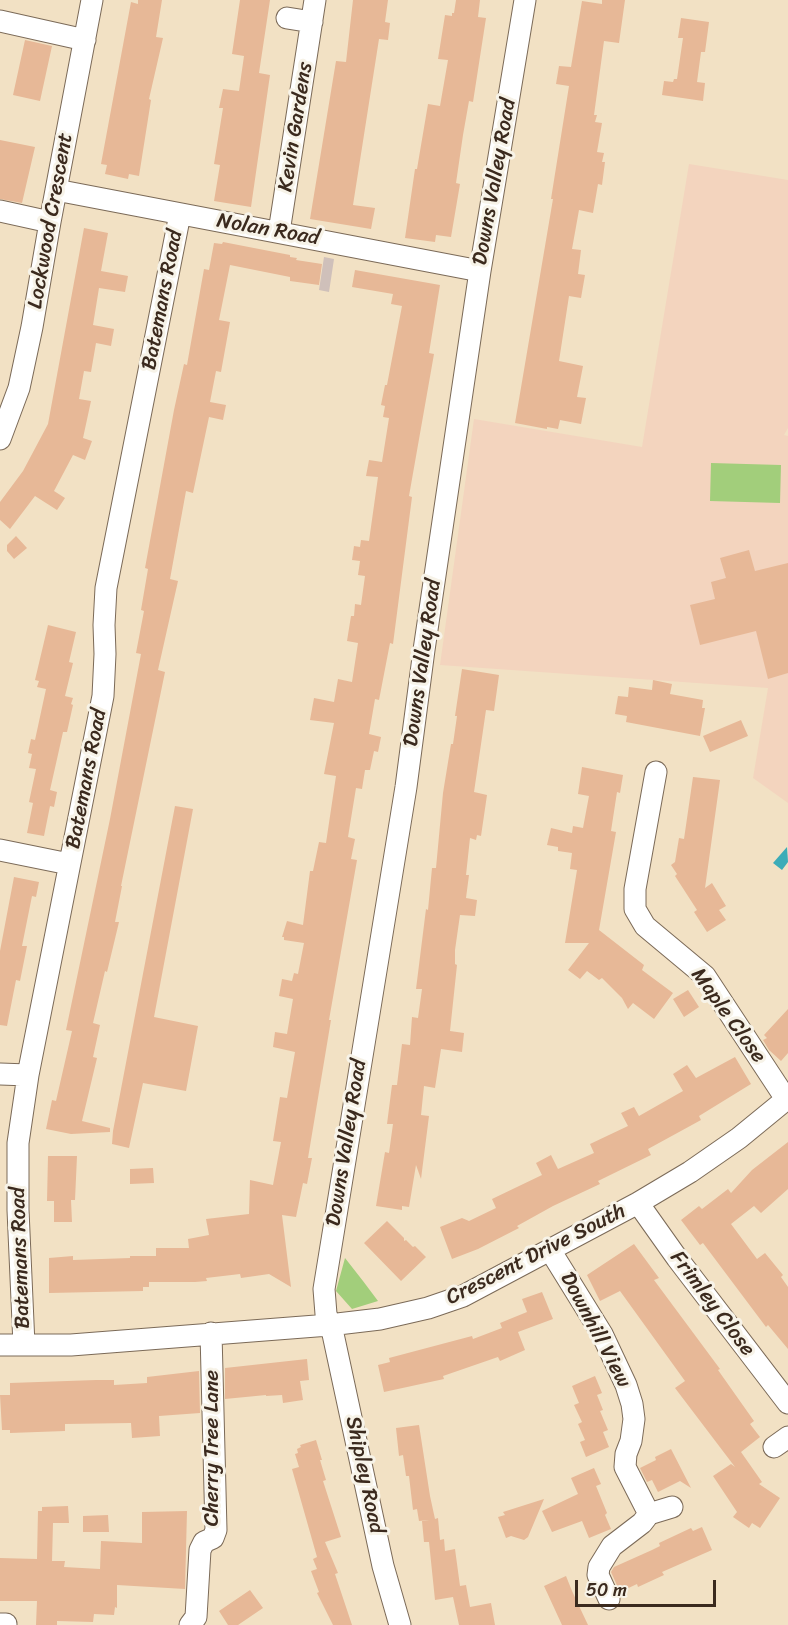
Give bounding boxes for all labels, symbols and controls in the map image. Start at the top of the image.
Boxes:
street label: Kevin Gardens [273,60,319,194]
street label: Downs Valley Road [468,97,522,267]
street label: Lockwood Crescent [23,131,79,311]
street label: Nolan Road [215,209,321,251]
street label: Batemans Road [137,228,189,372]
street label: Downs Valley Road [399,578,447,748]
street label: Batemans Road [61,707,113,851]
street label: Maple Close [685,964,771,1068]
street label: Downs Valley Road [321,1058,373,1228]
street label: Batemans Road [6,1187,36,1329]
street label: Crescent Drive South [442,1199,630,1311]
street label: Frimley Close [664,1246,760,1362]
street label: Downhill View [554,1268,636,1392]
street label: Cherry Tree Lane [200,1370,226,1526]
street label: Shipley Road [339,1414,389,1536]
scale bar [578,1568,719,1606]
text: 50 m [586,1574,627,1606]

